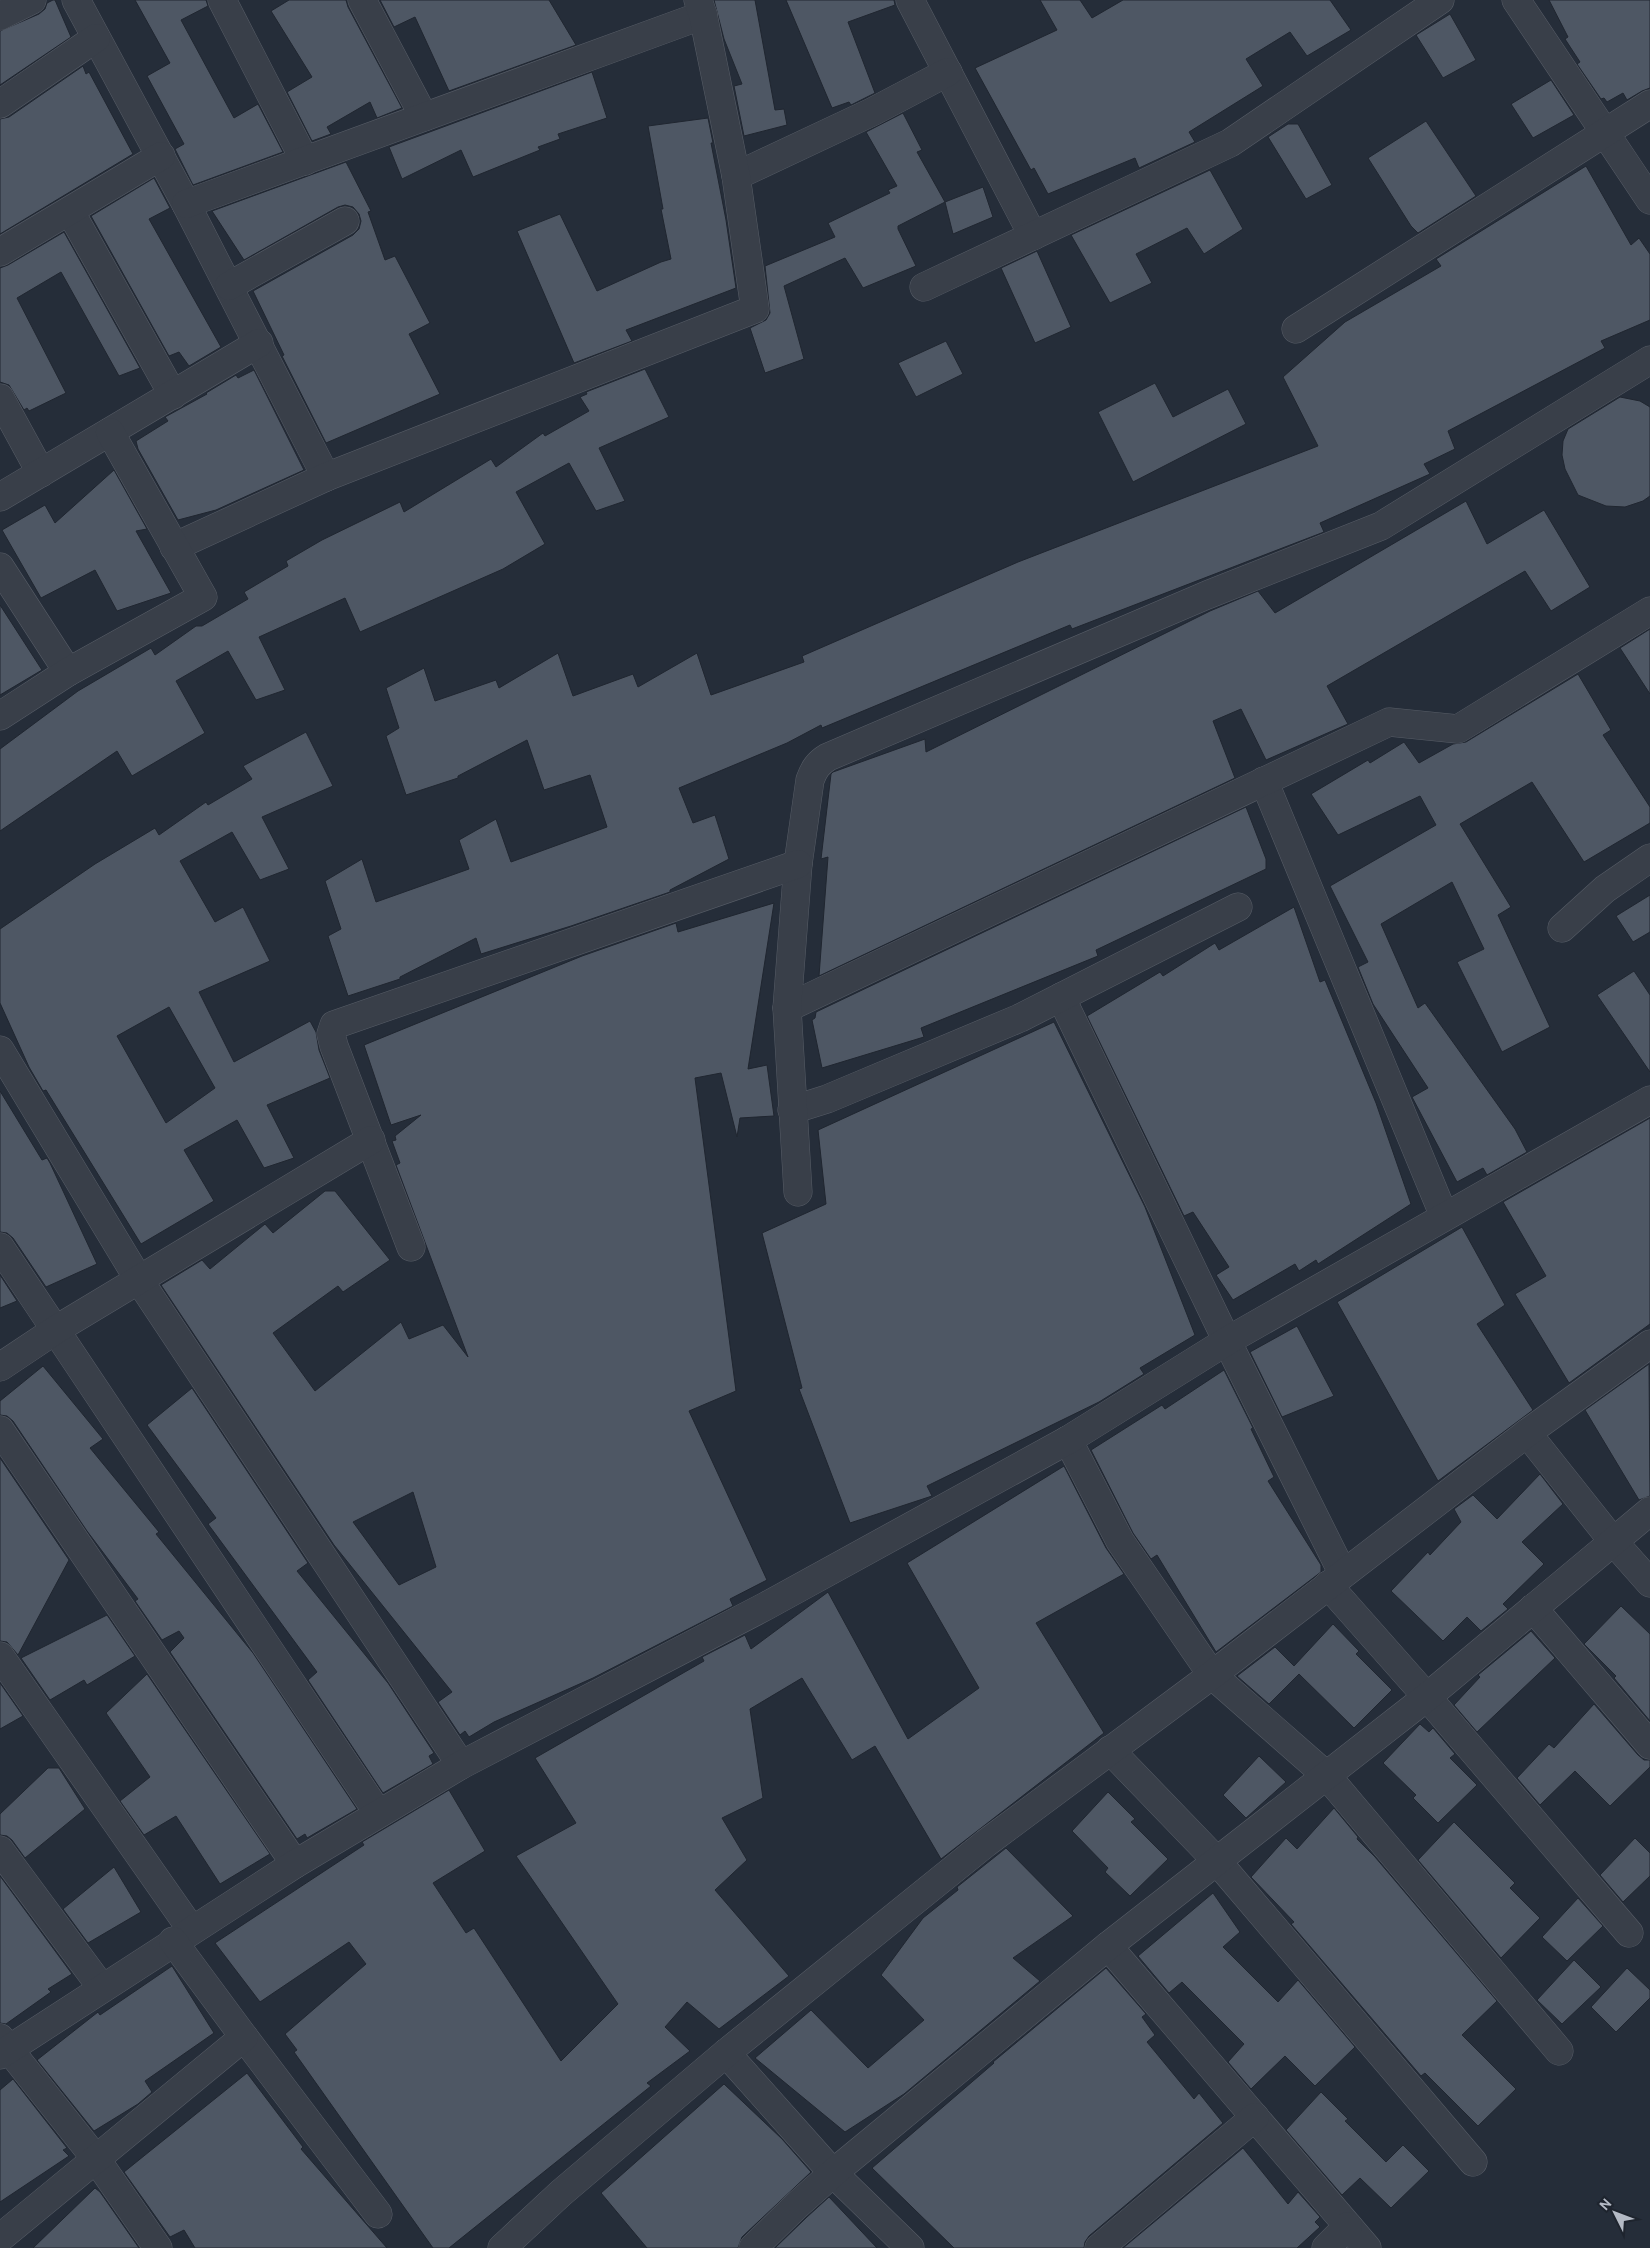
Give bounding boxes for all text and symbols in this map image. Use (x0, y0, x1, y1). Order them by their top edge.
north arrow (1590, 2188, 1640, 2238)
text: N (1595, 2195, 1615, 2214)

